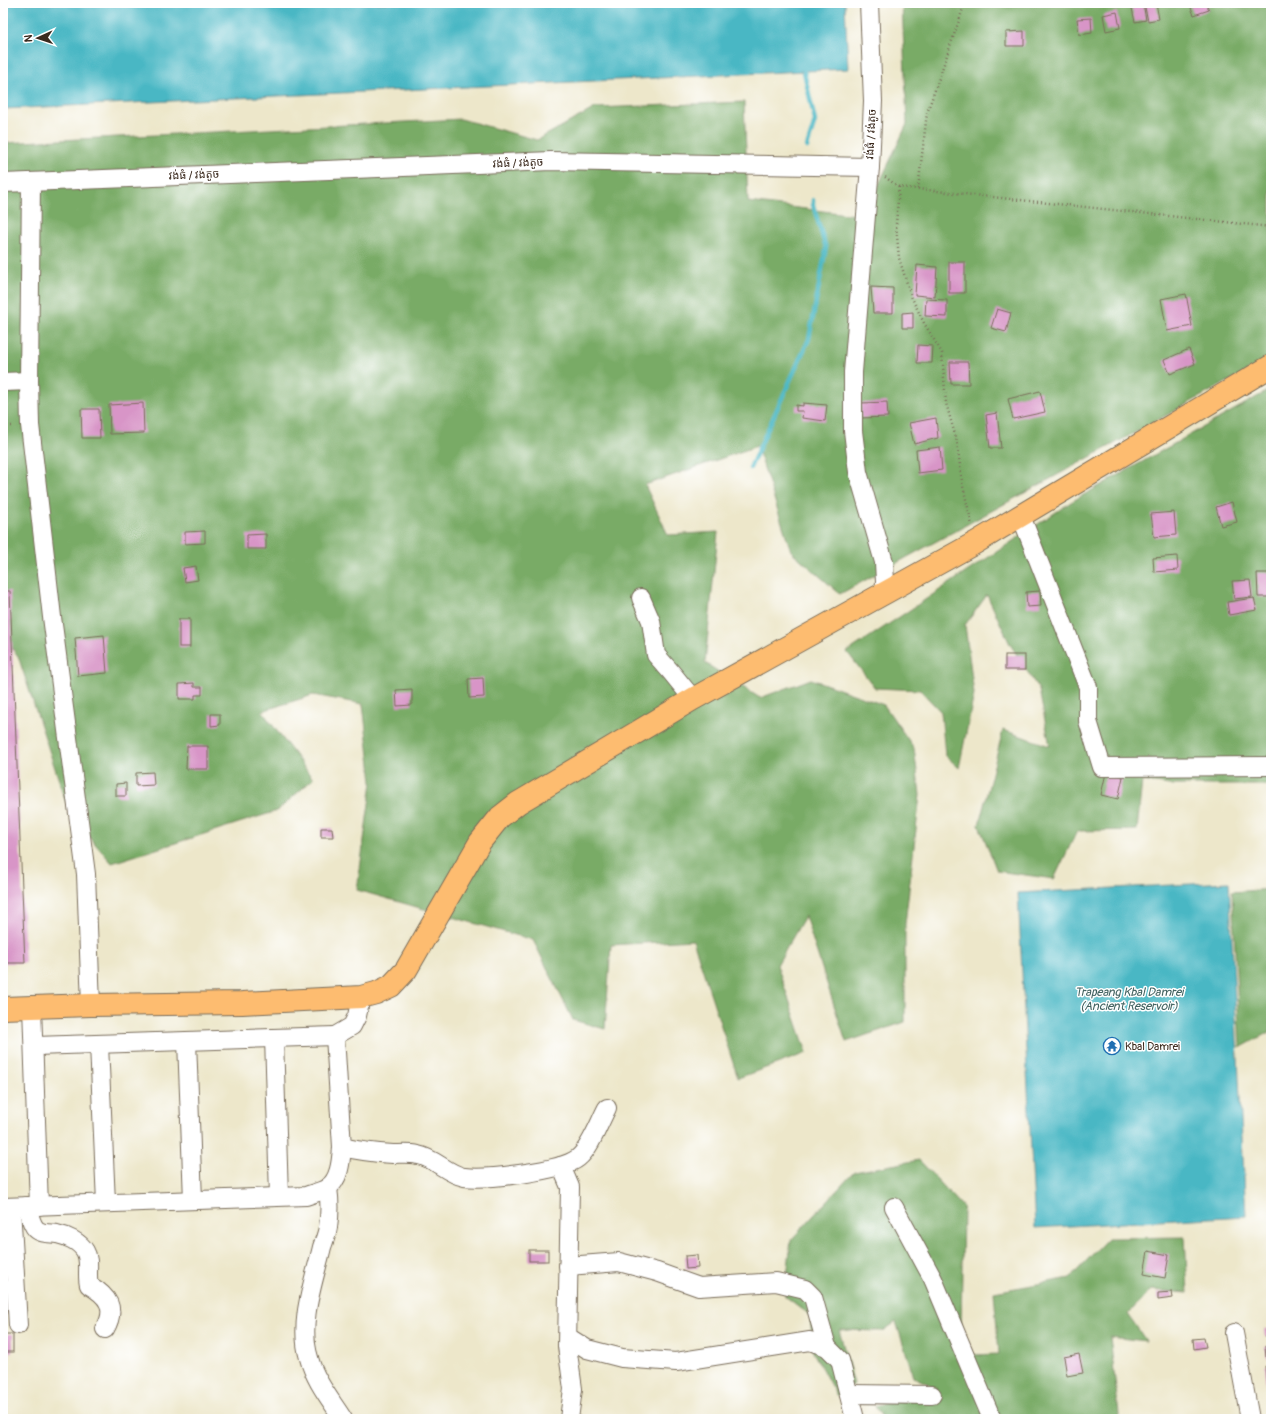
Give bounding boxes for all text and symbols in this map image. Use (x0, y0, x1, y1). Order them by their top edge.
north arrow (18, 18, 58, 58)
text: N (22, 34, 35, 43)
street label: វង់ធំ / វង់តូច (862, 108, 879, 160)
street label: វង់ធំ / វង់តូច (492, 154, 544, 171)
street label: វង់ធំ / វង់តូច (168, 166, 220, 183)
water label: Trapeang Kbal Damrei (Ancient Reservoir) (1075, 985, 1185, 1014)
temple icon: Kbal Damrei (1102, 1036, 1122, 1056)
place label: Kbal Damrei (1125, 1040, 1180, 1053)

